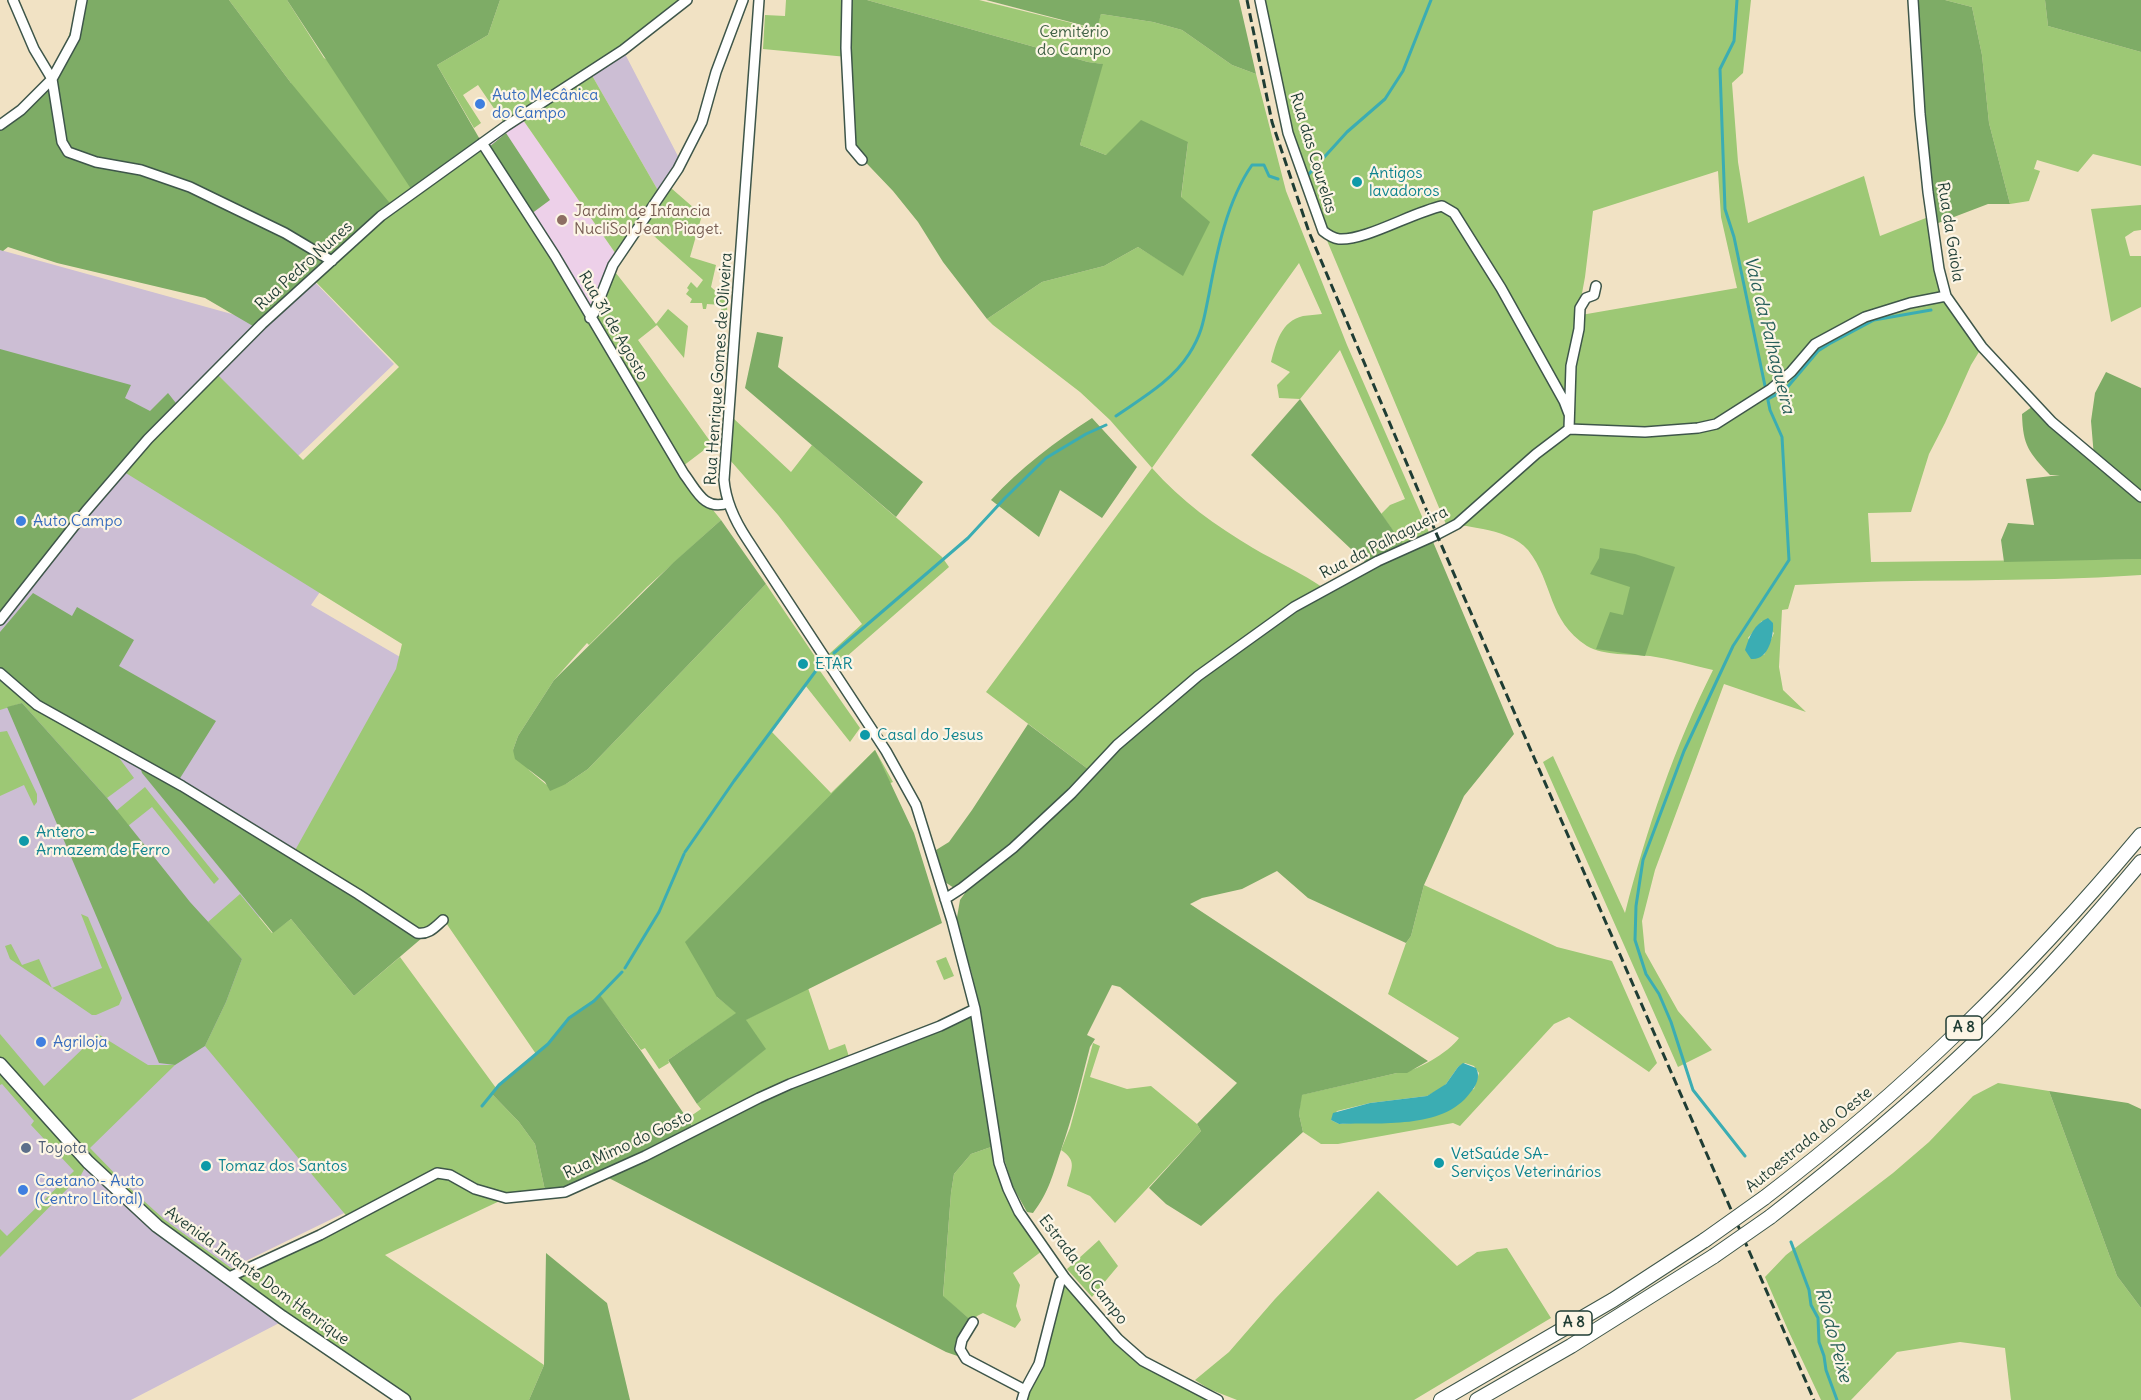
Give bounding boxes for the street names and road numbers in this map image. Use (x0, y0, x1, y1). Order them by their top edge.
street label: Rua das Courelas (1286, 90, 1340, 216)
street label: Rua da Gaiola (1933, 181, 1967, 283)
street label: Rua Pedro Nunes (252, 217, 356, 315)
street label: Rua Henrique Gomes de Oliveira (701, 252, 737, 486)
street label: Rua 31 de Agosto (574, 268, 652, 384)
street label: Rua da Palhagueira (1317, 502, 1451, 584)
road number: A 8 (1946, 1016, 1982, 1040)
street label: Autoestrada do Oeste (1742, 1083, 1876, 1197)
street label: Rua Mimo do Gosto (560, 1107, 696, 1183)
street label: Avenida Infante Dom Henrique (161, 1203, 353, 1349)
street label: Estrada do Campo (1034, 1211, 1132, 1329)
road number: A 8 (1556, 1311, 1592, 1335)

